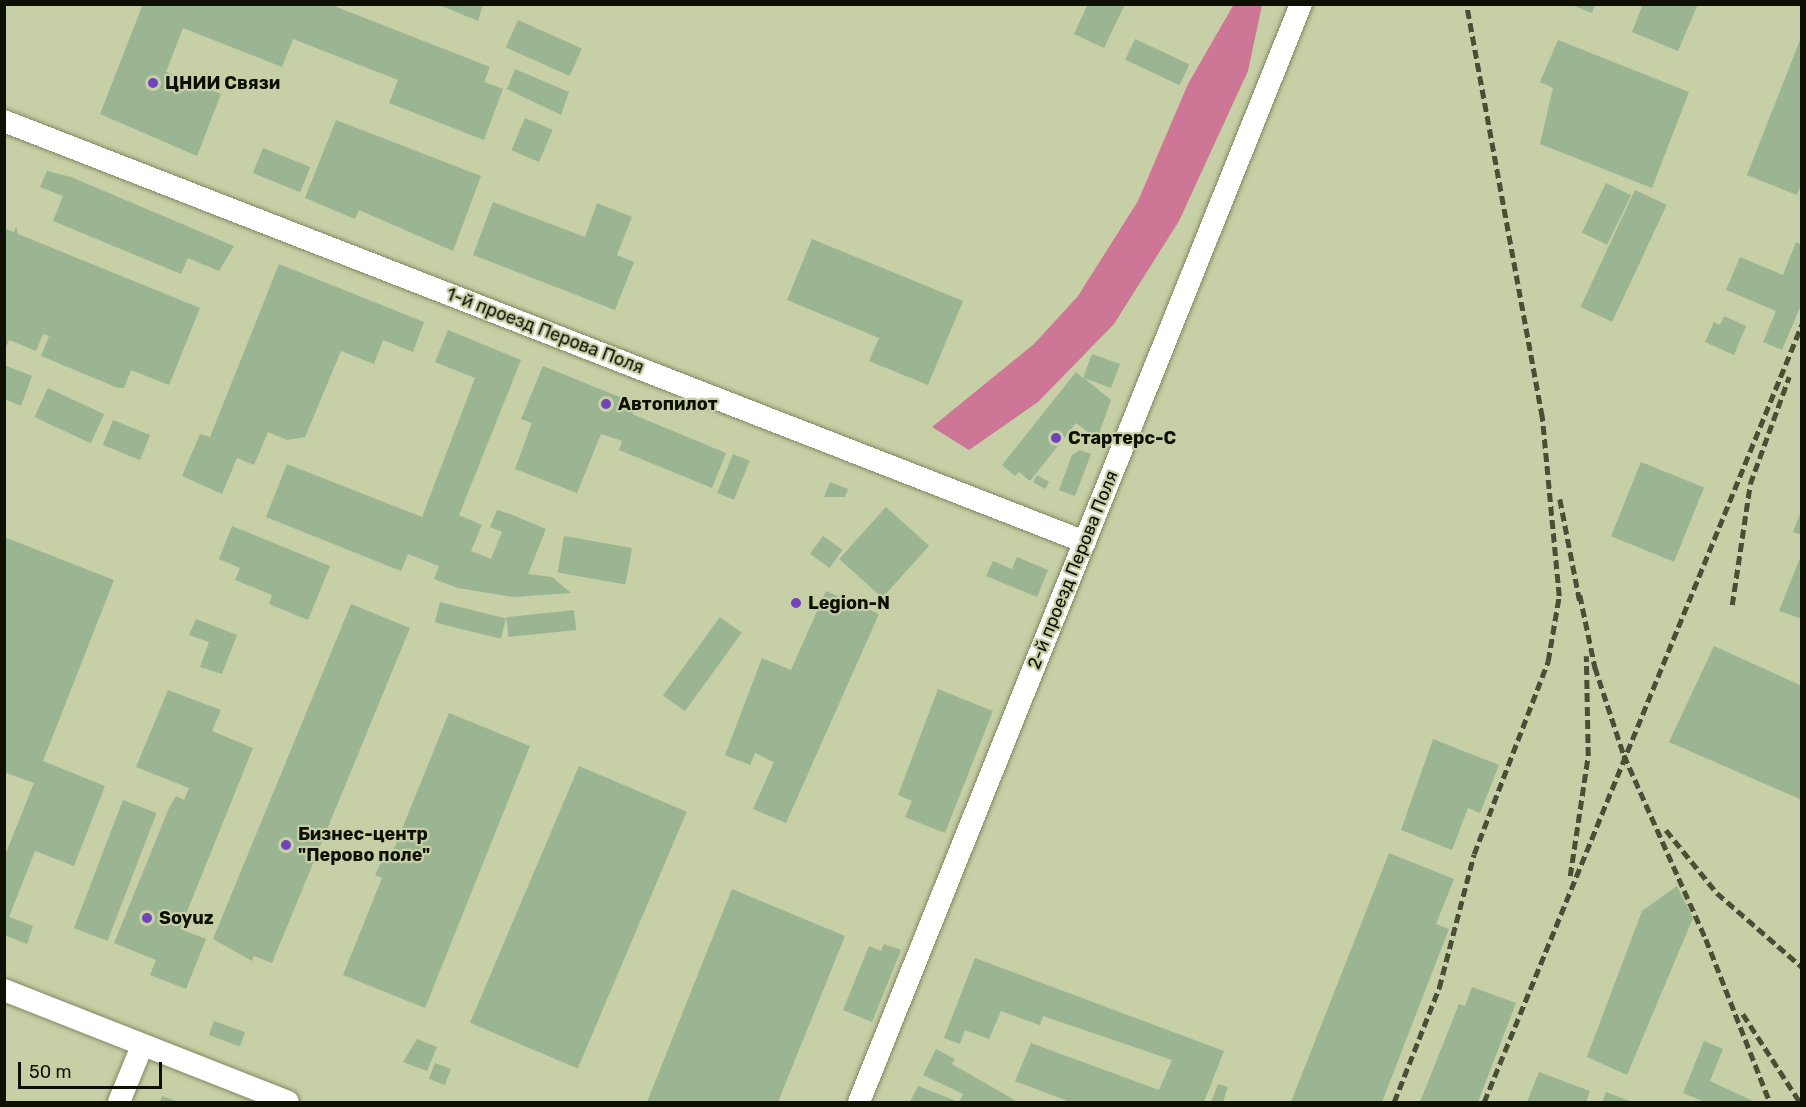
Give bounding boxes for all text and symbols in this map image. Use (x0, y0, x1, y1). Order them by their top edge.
place label: ЦНИИ Связи (165, 72, 280, 94)
marker: ЦНИИ Связи (146, 76, 160, 90)
street label: 1-й проезд Перова Поля (443, 283, 647, 379)
place label: Автопилот (618, 393, 718, 415)
marker: Автопилот (599, 397, 613, 411)
place label: Стартерс-С (1068, 427, 1176, 449)
marker: Стартерс-С (1049, 431, 1063, 445)
street label: 2-й проезд Перова Поля (1023, 468, 1123, 672)
place label: Legion-N (808, 592, 890, 614)
marker: Legion-N (789, 596, 803, 610)
place label: Бизнес-центр "Перово поле" (298, 824, 430, 866)
marker: Бизнес-центр "Перово поле" (279, 838, 293, 852)
place label: Soyuz (159, 907, 214, 929)
marker: Soyuz (140, 911, 154, 925)
scale bar (21, 1050, 165, 1088)
text: 50 m (29, 1061, 72, 1083)

